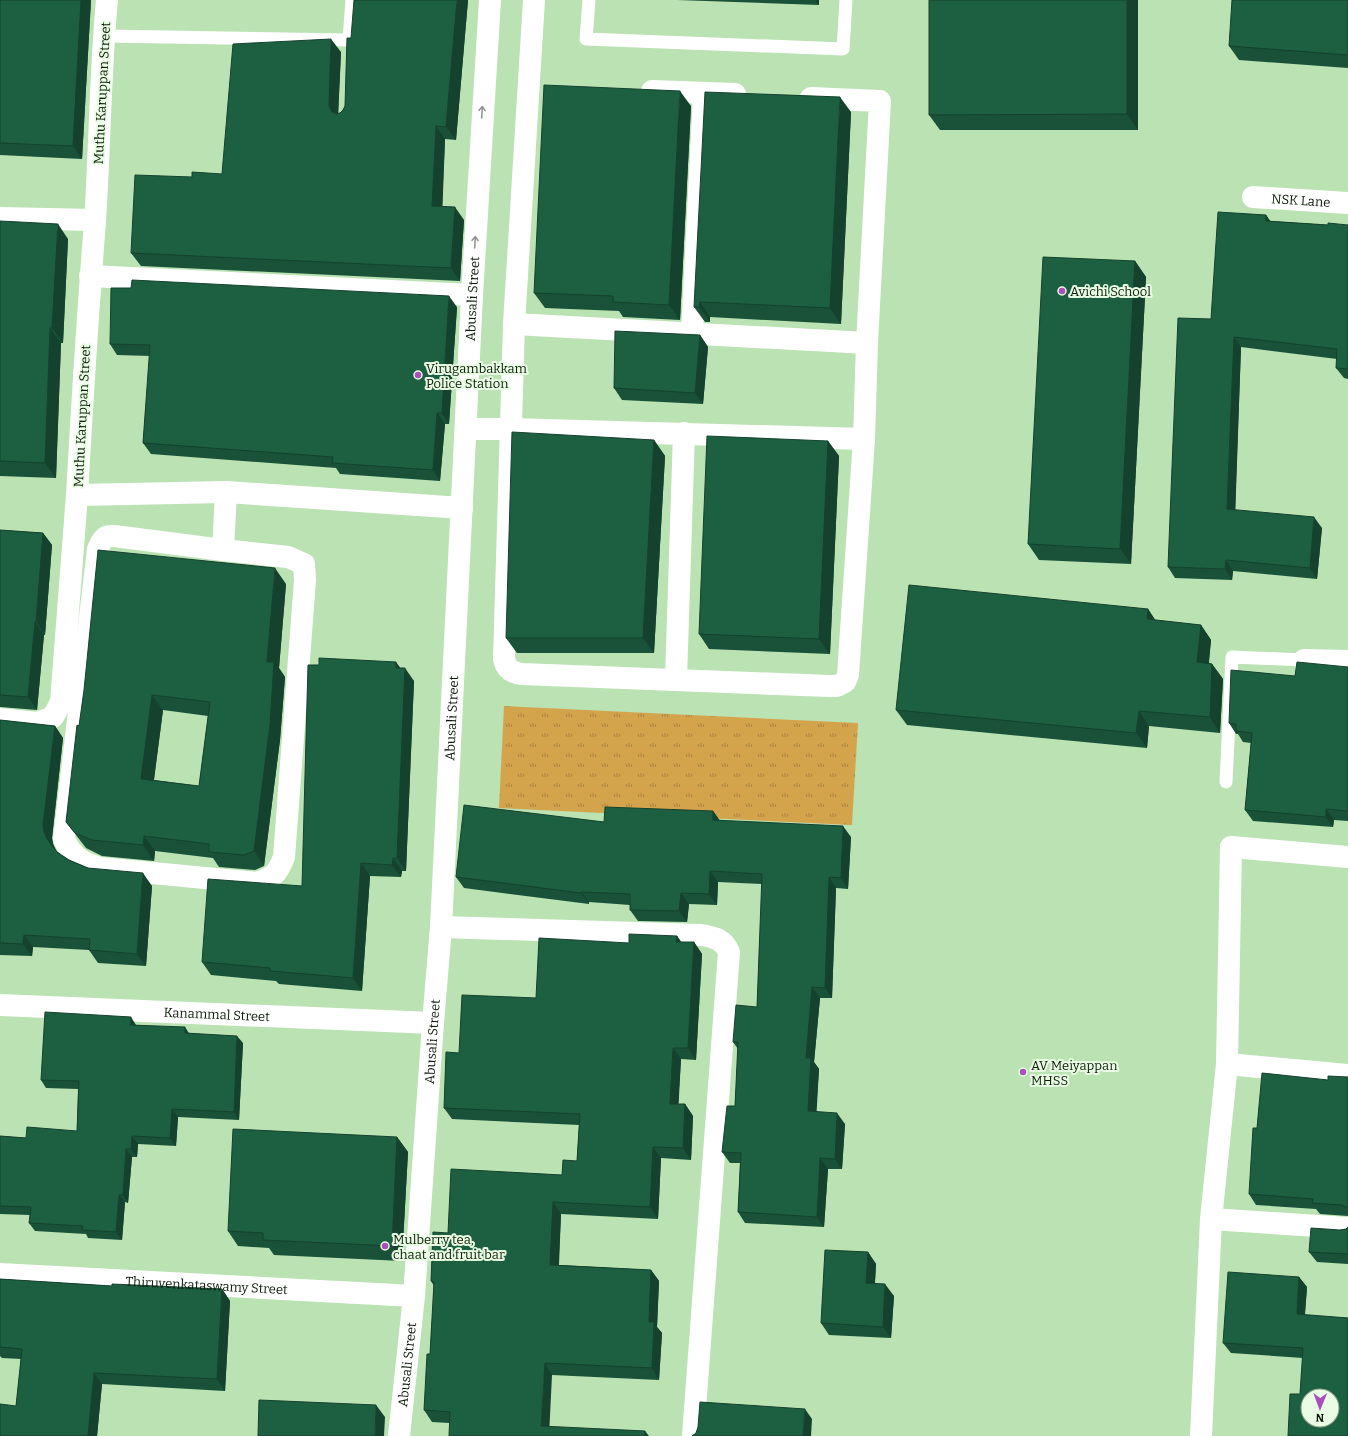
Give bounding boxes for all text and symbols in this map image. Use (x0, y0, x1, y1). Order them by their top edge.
street label: Muthu Karuppan Street (91, 21, 113, 165)
one-way arrow (479, 106, 486, 119)
street label: NSK Lane (1271, 191, 1331, 209)
one-way arrow (471, 236, 479, 249)
street label: Abusali Street (462, 255, 482, 341)
place label: Avichi School (1070, 284, 1151, 299)
marker: Avichi School (1057, 286, 1067, 296)
street label: Muthu Karuppan Street (71, 344, 93, 488)
place label: Virugambakkam Police Station (426, 361, 528, 391)
marker: Virugambakkam Police Station (413, 370, 423, 380)
street label: Abusali Street (442, 675, 461, 761)
street label: Abusali Street (421, 998, 442, 1084)
street label: Kanammal Street (163, 1004, 270, 1024)
place label: AV Meiyappan MHSS (1031, 1058, 1118, 1088)
marker: AV Meiyappan MHSS (1018, 1067, 1028, 1077)
place label: Mulberry tea, chaat and fruit bar (393, 1232, 505, 1262)
marker: Mulberry tea, chaat and fruit bar (380, 1241, 390, 1251)
street label: Thiruvenkataswamy Street (125, 1273, 288, 1297)
street label: Abusali Street (395, 1321, 419, 1407)
north arrow (1300, 1388, 1340, 1428)
text: N (1315, 1411, 1324, 1424)

